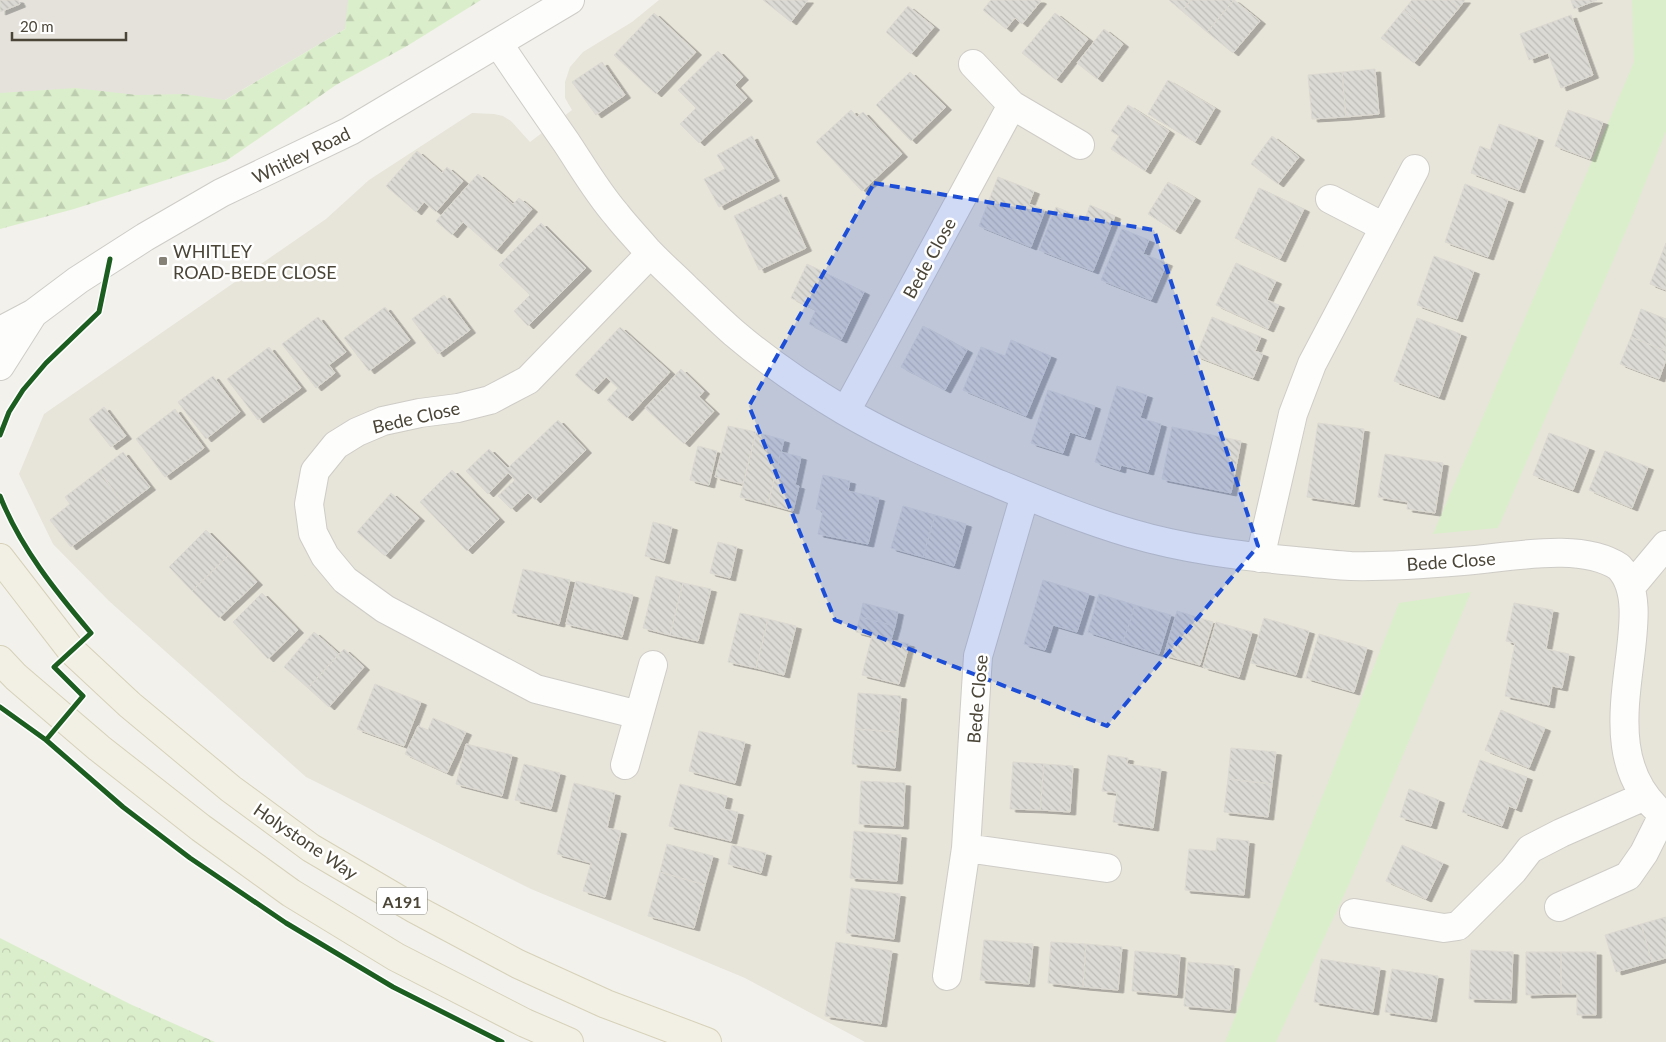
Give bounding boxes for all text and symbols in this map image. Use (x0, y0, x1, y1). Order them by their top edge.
scale bar (12, 10, 126, 42)
text: 20 m (20, 17, 54, 35)
street label: Whitley Road (248, 122, 354, 188)
street label: Bede Close (898, 214, 960, 302)
place label: WHITLEY ROAD-BEDE CLOSE (173, 240, 337, 283)
marker: WHITLEY ROAD-BEDE CLOSE (157, 255, 169, 267)
street label: Bede Close (370, 396, 462, 438)
street label: Bede Close (1406, 547, 1496, 575)
street label: Bede Close (962, 654, 992, 744)
street label: Holystone Way (250, 798, 363, 884)
road number: A191 (377, 888, 427, 914)

